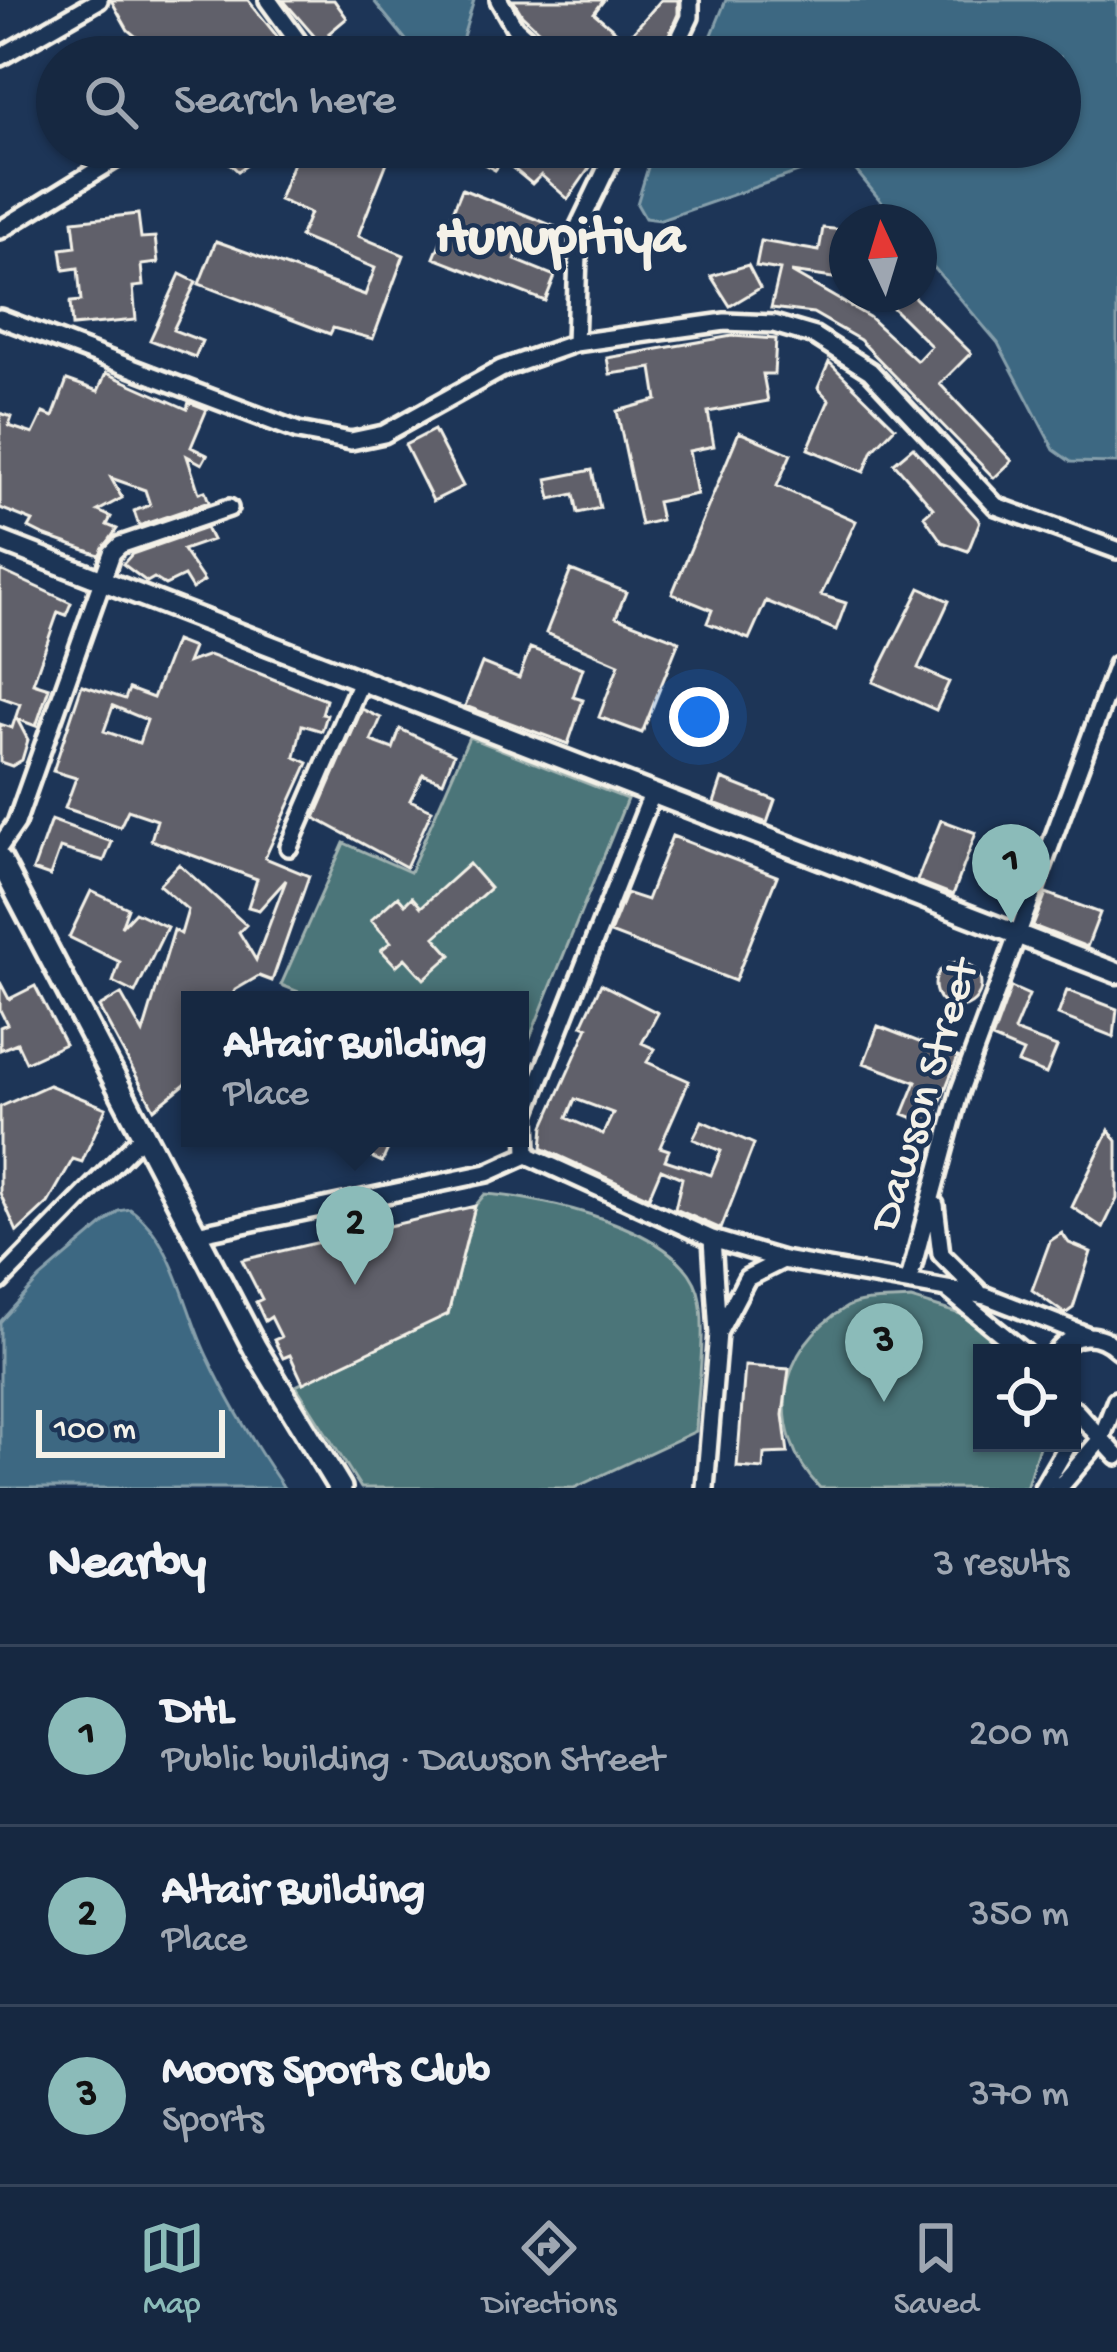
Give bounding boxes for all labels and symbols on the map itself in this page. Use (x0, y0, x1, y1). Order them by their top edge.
north arrow (829, 204, 937, 312)
district label: Hunupitiya (436, 207, 687, 274)
your location (669, 687, 729, 747)
pin: 1 (972, 824, 1050, 923)
street label: Dawson Street (860, 950, 995, 1241)
pin: 2 (316, 1186, 394, 1285)
pin: 3 (845, 1303, 923, 1402)
scale bar (36, 1404, 225, 1457)

